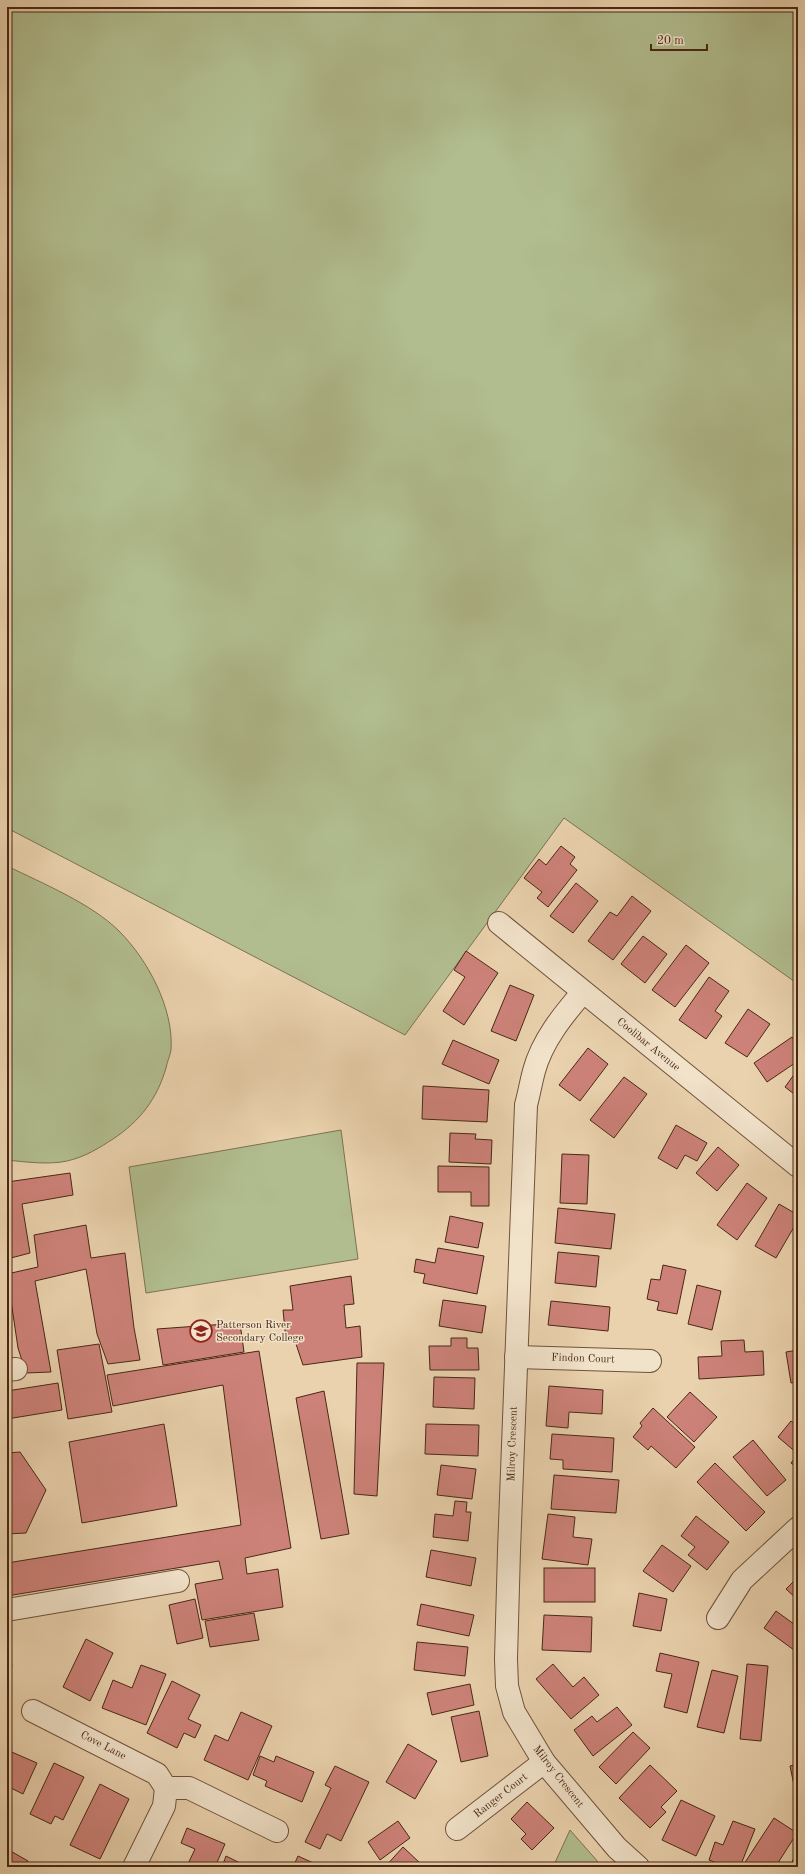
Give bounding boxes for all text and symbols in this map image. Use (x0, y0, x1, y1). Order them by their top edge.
scale bar (651, 26, 707, 52)
text: 20 m (657, 35, 684, 47)
street label: Coolibar Avenue (614, 1016, 682, 1074)
school or university icon: Patterson River Secondary College (188, 1318, 214, 1344)
place label: Patterson River Secondary College (216, 1320, 304, 1344)
street label: Findon Court (551, 1352, 615, 1366)
street label: Milroy Crescent (506, 1406, 520, 1482)
street label: Cove Lane (78, 1730, 128, 1762)
street label: Milroy Crescent (530, 1744, 586, 1810)
street label: Ranger Court (472, 1772, 530, 1820)

